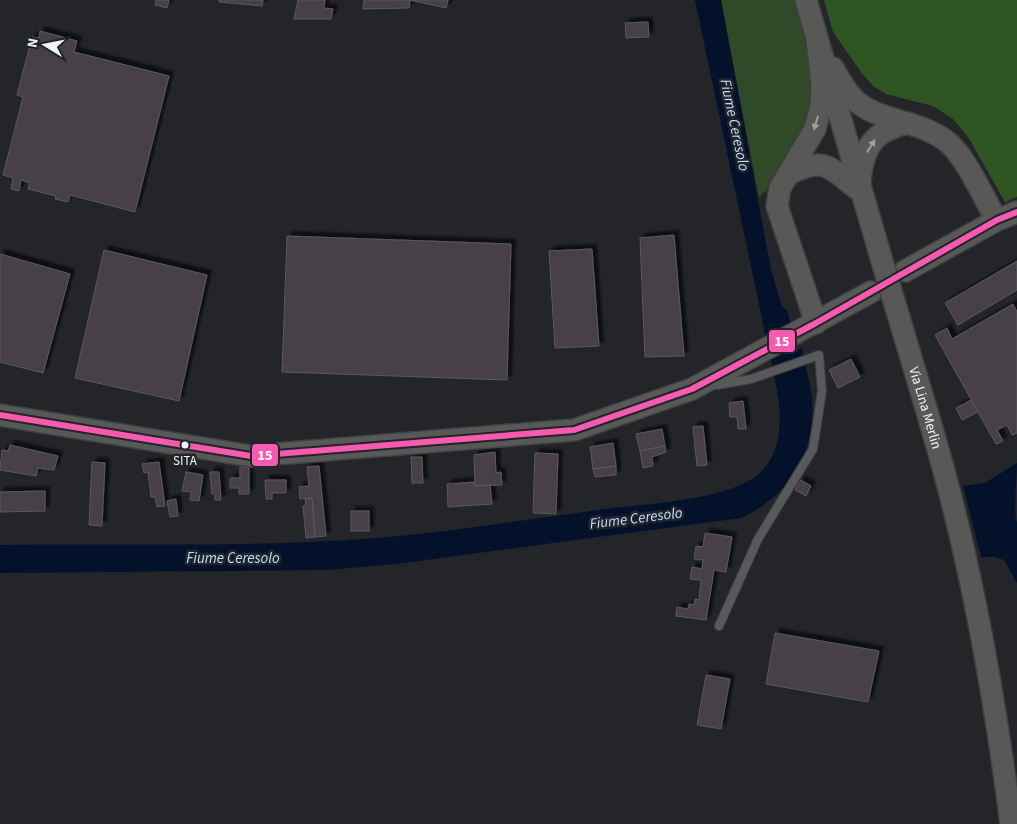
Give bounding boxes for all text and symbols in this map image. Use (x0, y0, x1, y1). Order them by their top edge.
north arrow (20, 20, 70, 70)
text: N (23, 37, 44, 49)
water label: Fiume Ceresolo (715, 77, 755, 173)
one-way arrow (812, 116, 820, 131)
one-way arrow (866, 140, 875, 153)
line badge: 15 (768, 329, 796, 353)
text: 15 (775, 332, 789, 352)
street label: Via Lina Merlin (903, 364, 946, 452)
marker: SITA (180, 440, 190, 450)
line badge: 15 (251, 443, 279, 467)
text: 15 (258, 446, 272, 466)
place label: SITA (173, 452, 198, 470)
water label: Fiume Ceresolo (588, 502, 684, 535)
water label: Fiume Ceresolo (186, 548, 280, 569)

